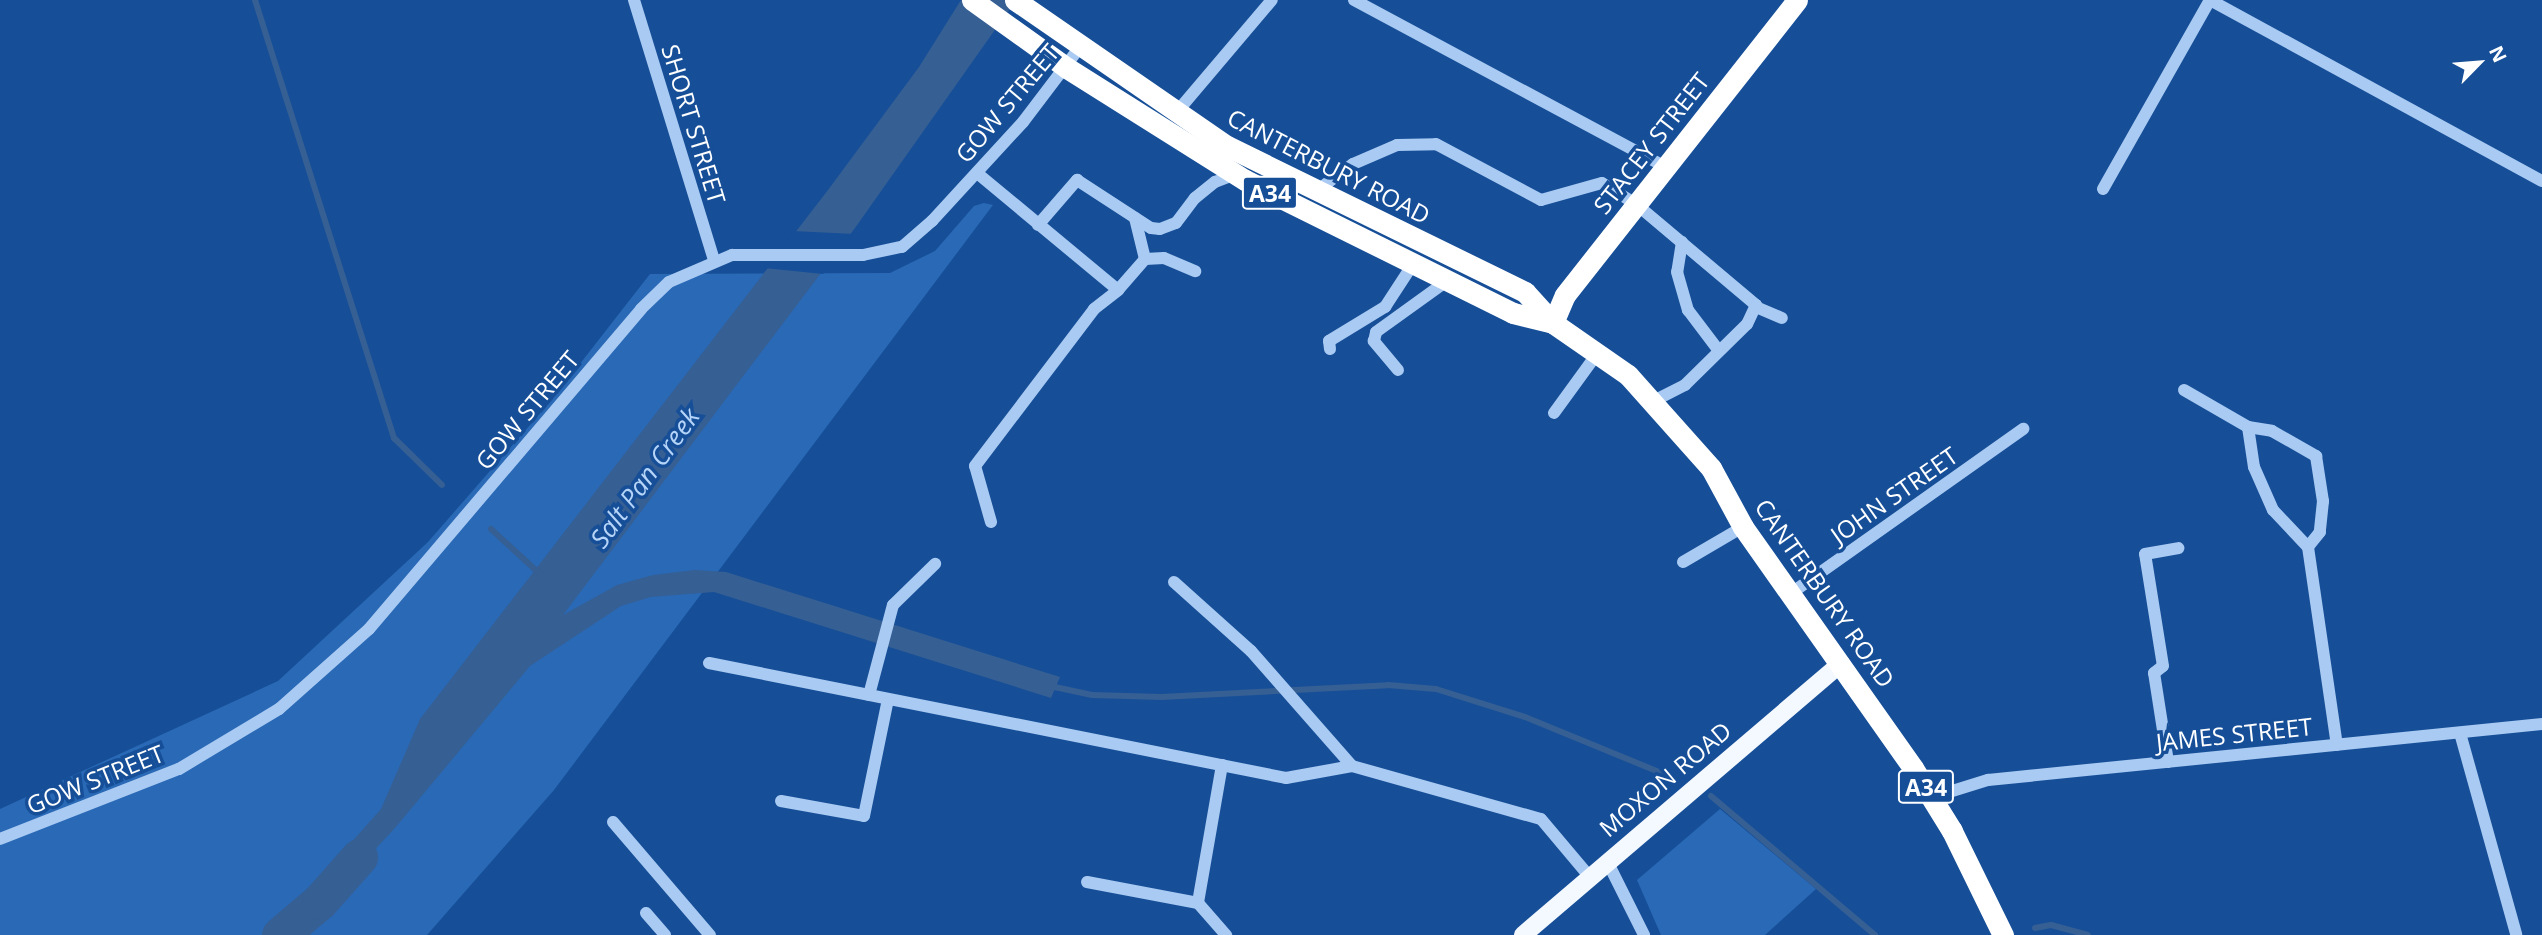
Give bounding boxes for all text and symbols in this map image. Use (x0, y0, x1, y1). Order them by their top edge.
north arrow (2444, 28, 2514, 98)
street label: GOW STREET (949, 38, 1065, 168)
street label: SHORT STREET (656, 41, 732, 207)
text: N (2483, 42, 2513, 67)
street label: STACEY STREET (1587, 67, 1715, 219)
street label: CANTERBURY ROAD (1223, 102, 1435, 230)
road number: A34 (1240, 174, 1300, 212)
street label: GOW STREET (469, 345, 585, 475)
water label: Salt Pan Creek (584, 402, 706, 554)
street label: JOHN STREET (1825, 441, 1963, 549)
street label: CANTERBURY ROAD (1749, 493, 1901, 693)
street label: JAMES STREET (2154, 711, 2314, 757)
street label: MOXON ROAD (1593, 716, 1737, 842)
street label: GOW STREET (22, 738, 168, 820)
road number: A34 (1896, 768, 1956, 806)

